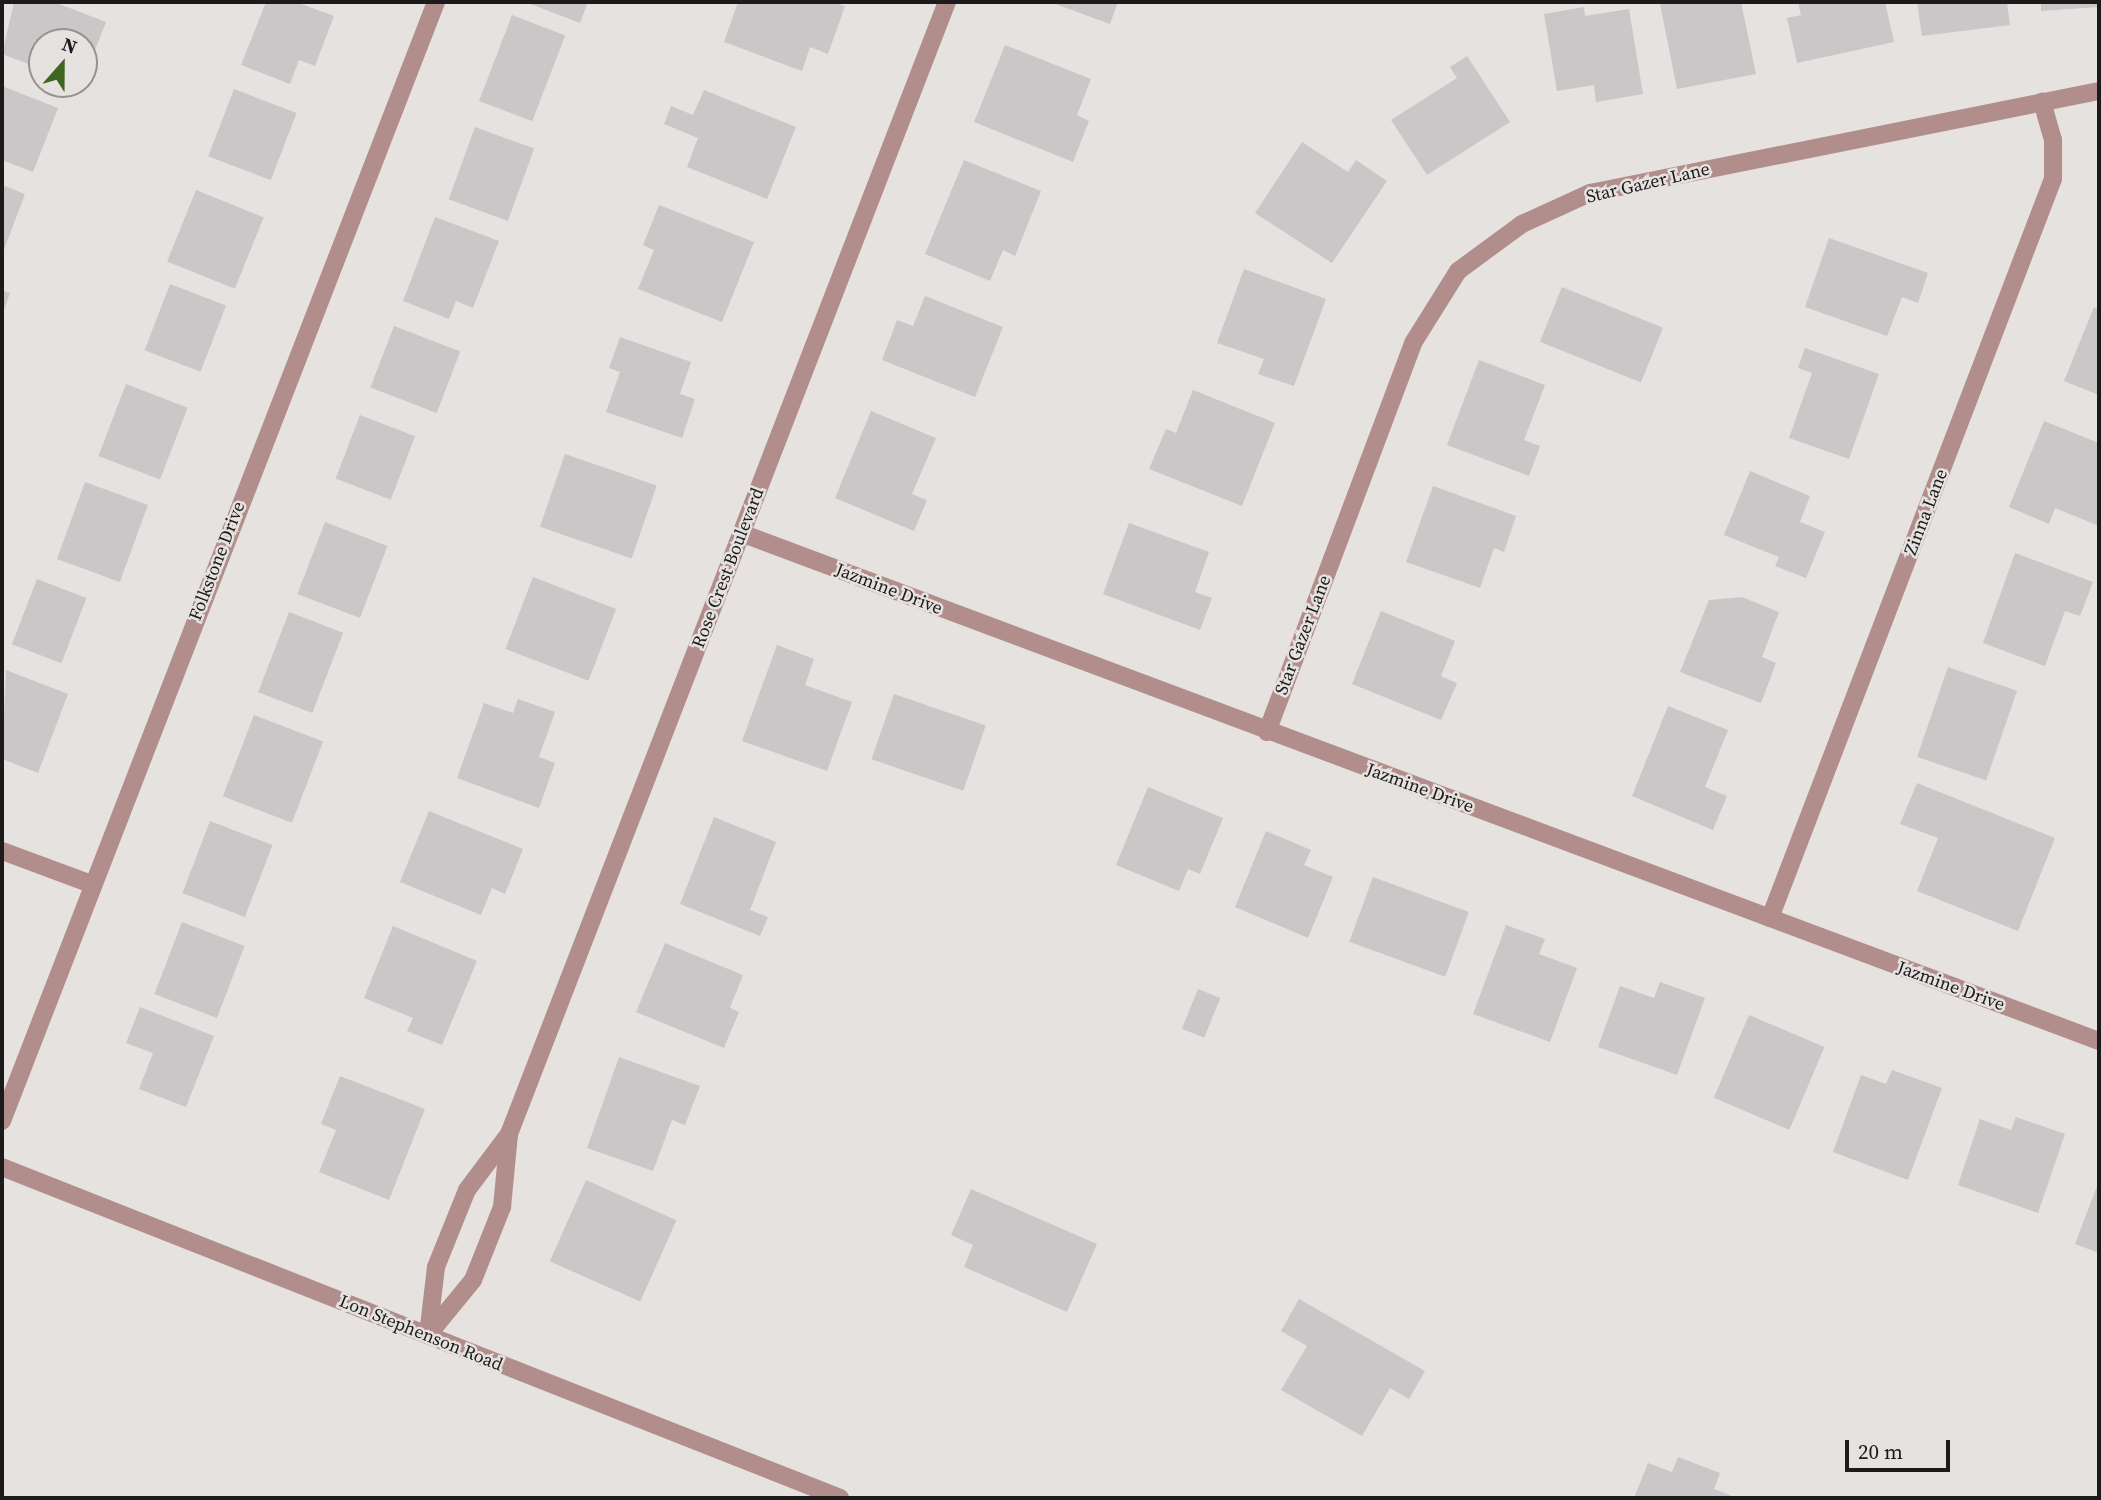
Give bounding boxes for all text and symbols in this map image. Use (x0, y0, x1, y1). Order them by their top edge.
north arrow (28, 28, 98, 98)
text: N (59, 31, 81, 60)
street label: Star Gazer Lane (1584, 158, 1712, 208)
street label: Zinna Lane (1900, 466, 1952, 558)
street label: Rose Crest Boulevard (687, 485, 769, 651)
street label: Folkstone Drive (184, 498, 250, 624)
street label: Jazmine Drive (832, 559, 946, 619)
street label: Star Gazer Lane (1270, 572, 1336, 698)
street label: Jazmine Drive (1363, 759, 1477, 817)
street label: Jazmine Drive (1894, 957, 2008, 1015)
street label: Lon Stephenson Road (336, 1290, 506, 1376)
scale bar (1849, 1426, 1954, 1470)
text: 20 m (1858, 1437, 1903, 1466)

